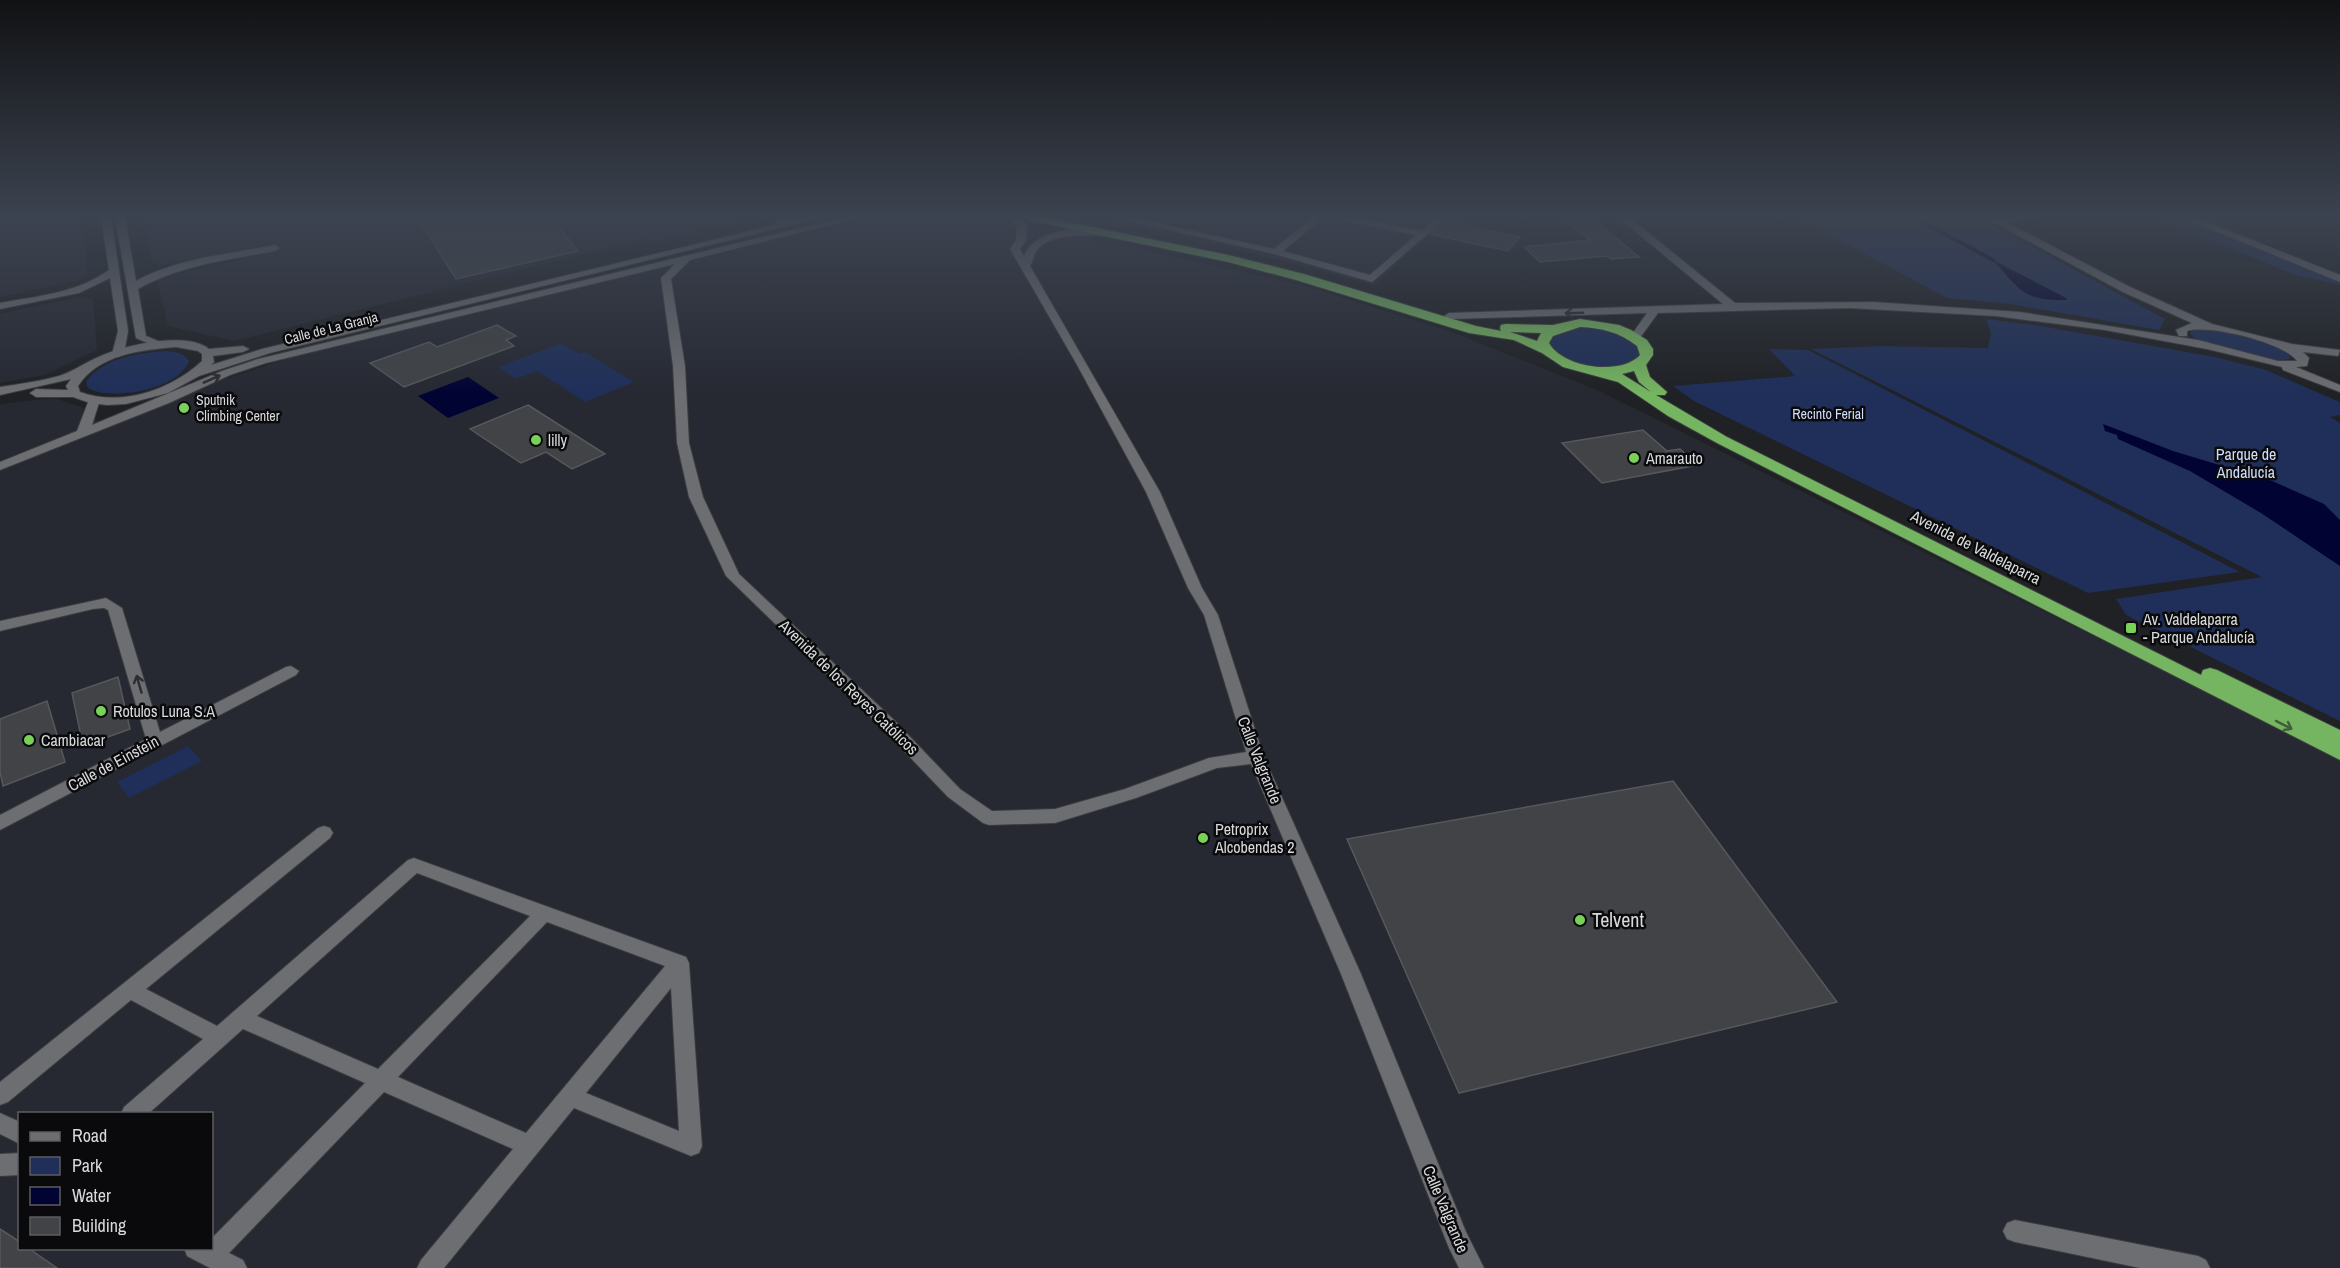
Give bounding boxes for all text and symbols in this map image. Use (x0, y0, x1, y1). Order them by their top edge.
one-way arrow (1565, 307, 1585, 318)
street label: Calle de La Granja (282, 308, 380, 348)
one-way arrow (203, 373, 221, 384)
place label: Sputnik Climbing Center (196, 391, 280, 425)
marker: Sputnik Climbing Center (177, 401, 191, 415)
park label: Recinto Ferial (1792, 405, 1864, 423)
place label: lilly (548, 429, 567, 451)
marker: lilly (529, 433, 543, 447)
park label: Parque de Andalucía (2216, 443, 2276, 483)
place label: Amarauto (1645, 447, 1703, 469)
marker: Amarauto (1627, 451, 1641, 465)
street label: Avenida de Valdelaparra (1906, 504, 2045, 590)
place label: Av. Valdelaparra - Parque Andalucía (2142, 608, 2255, 648)
street label: Avenida de los Reyes Católicos (774, 614, 923, 759)
marker: Av. Valdelaparra - Parque Andalucía (2124, 621, 2138, 635)
one-way arrow (133, 675, 144, 694)
place label: Rotulos Luna S.A (113, 700, 215, 722)
marker: Rotulos Luna S.A (94, 704, 108, 718)
street label: Calle Valgrande (1232, 713, 1288, 807)
one-way arrow (2274, 719, 2292, 731)
place label: Cambiacar (41, 729, 106, 751)
street label: Calle de Einstein (64, 730, 162, 796)
marker: Cambiacar (22, 733, 36, 747)
place label: Petroprix Alcobendas 2 (1214, 818, 1295, 858)
marker: Petroprix Alcobendas 2 (1196, 831, 1210, 845)
place label: Telvent (1592, 906, 1644, 933)
marker: Telvent (1573, 913, 1587, 927)
legend (18, 1112, 213, 1250)
text: Road (72, 1123, 107, 1148)
text: Park (72, 1153, 103, 1178)
street label: Calle Valgrande (1418, 1162, 1474, 1256)
text: Water (72, 1183, 111, 1208)
text: Building (72, 1213, 127, 1238)

